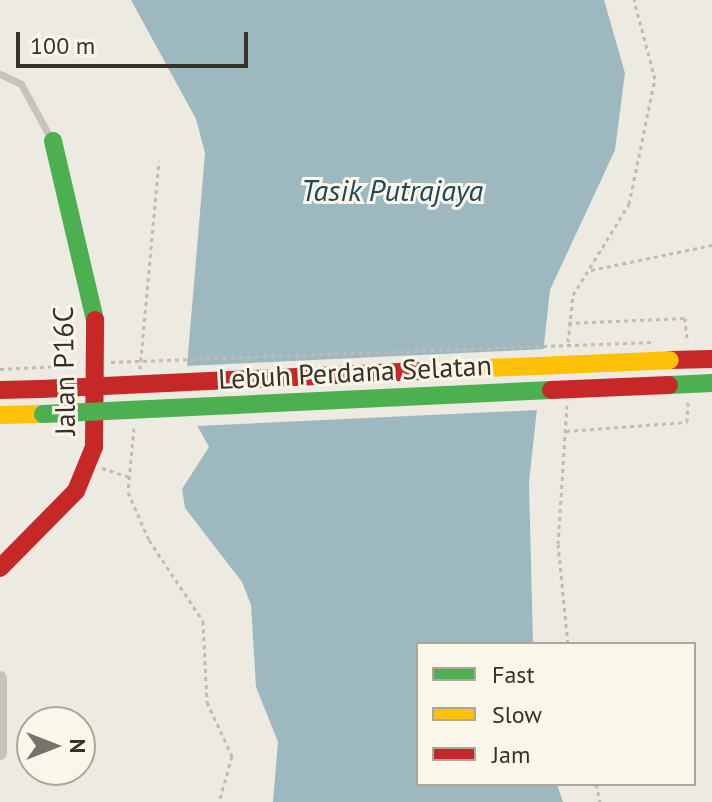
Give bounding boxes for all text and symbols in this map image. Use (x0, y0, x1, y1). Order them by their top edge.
scale bar (20, 16, 252, 66)
text: 100 m (30, 30, 95, 61)
water label: Tasik Putrajaya (301, 172, 483, 208)
street label: Jalan P16C (46, 306, 82, 436)
street label: Lebuh Perdana Selatan (217, 348, 493, 396)
legend (416, 642, 696, 786)
text: Fast (492, 659, 535, 690)
text: Slow (492, 699, 542, 730)
north arrow (16, 706, 96, 786)
text: N (64, 739, 92, 753)
text: Jam (492, 739, 530, 770)

